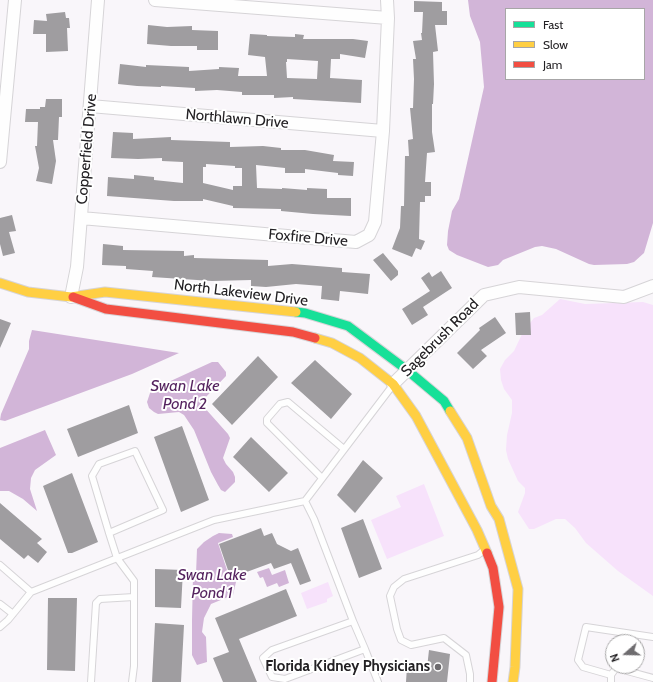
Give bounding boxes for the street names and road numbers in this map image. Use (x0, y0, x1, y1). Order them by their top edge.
street label: Copperfield Drive (73, 93, 101, 205)
street label: Northlawn Drive (185, 106, 289, 132)
street label: Foxfire Drive (268, 226, 348, 250)
street label: North Lakeview Drive (173, 276, 309, 310)
street label: Sagebrush Road (397, 295, 483, 381)

